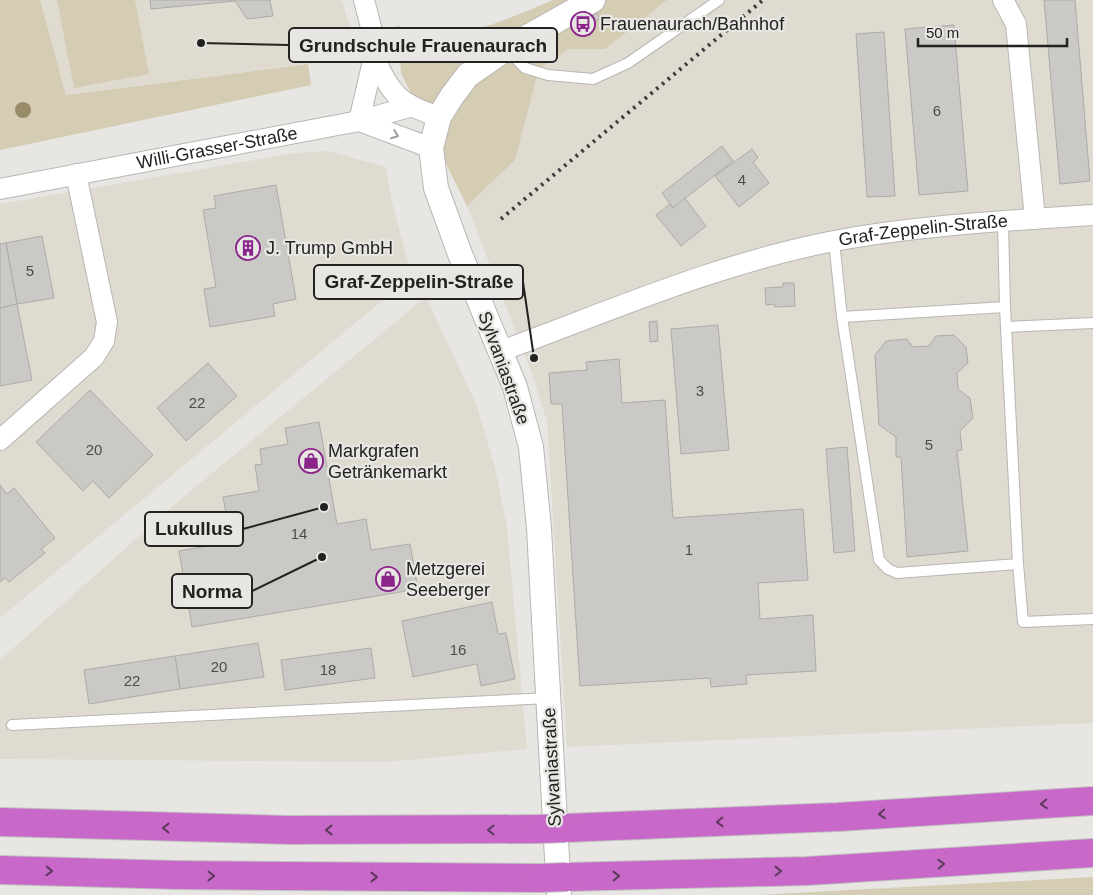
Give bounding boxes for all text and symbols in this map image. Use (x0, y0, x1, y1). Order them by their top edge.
bus stop icon: Frauenaurach/Bahnhof (570, 11, 596, 37)
place label: Frauenaurach/Bahnhof (600, 14, 785, 34)
scale bar (918, 15, 1067, 47)
text: 50 m (926, 24, 959, 41)
callout: Grundschule Frauenaurach (289, 28, 557, 62)
text: Grundschule Frauenaurach (299, 35, 547, 56)
house number: 6 (933, 102, 941, 119)
street label: Willi-Grasser-Straße (135, 123, 299, 173)
one-way arrow (390, 128, 399, 139)
house number: 4 (738, 171, 746, 188)
street label: Graf-Zeppelin-Straße (837, 211, 1008, 250)
building icon: J. Trump GmbH (235, 235, 261, 261)
place label: J. Trump GmbH (266, 238, 393, 258)
house number: 5 (26, 262, 34, 279)
callout: Graf-Zeppelin-Straße (314, 265, 523, 299)
text: Graf-Zeppelin-Straße (325, 271, 513, 292)
street label: Sylvaniastraße (474, 309, 534, 427)
house number: 3 (696, 382, 704, 399)
house number: 22 (189, 394, 205, 411)
house number: 5 (925, 436, 933, 453)
house number: 20 (86, 441, 102, 458)
place label: Markgrafen Getränkemarkt (328, 441, 447, 482)
shop icon: Markgrafen Getränkemarkt (298, 448, 324, 474)
callout: Lukullus (145, 512, 243, 546)
text: Lukullus (155, 518, 233, 539)
house number: 14 (291, 525, 307, 542)
house number: 1 (685, 541, 693, 558)
place label: Metzgerei Seeberger (406, 559, 490, 600)
shop icon: Metzgerei Seeberger (375, 566, 401, 592)
callout: Norma (172, 574, 252, 608)
text: Norma (182, 581, 243, 602)
house number: 16 (450, 641, 466, 658)
house number: 20 (211, 658, 227, 675)
house number: 18 (320, 661, 336, 678)
house number: 22 (124, 672, 140, 689)
street label: Sylvaniastraße (539, 707, 565, 827)
one-way arrow (1040, 799, 1048, 810)
one-way arrow (878, 809, 886, 820)
one-way arrow (716, 817, 724, 828)
one-way arrow (162, 823, 170, 833)
one-way arrow (325, 825, 332, 835)
one-way arrow (487, 825, 495, 835)
one-way arrow (937, 858, 945, 869)
one-way arrow (45, 866, 53, 877)
one-way arrow (775, 866, 783, 877)
one-way arrow (207, 870, 215, 881)
one-way arrow (612, 870, 620, 881)
one-way arrow (370, 872, 378, 882)

